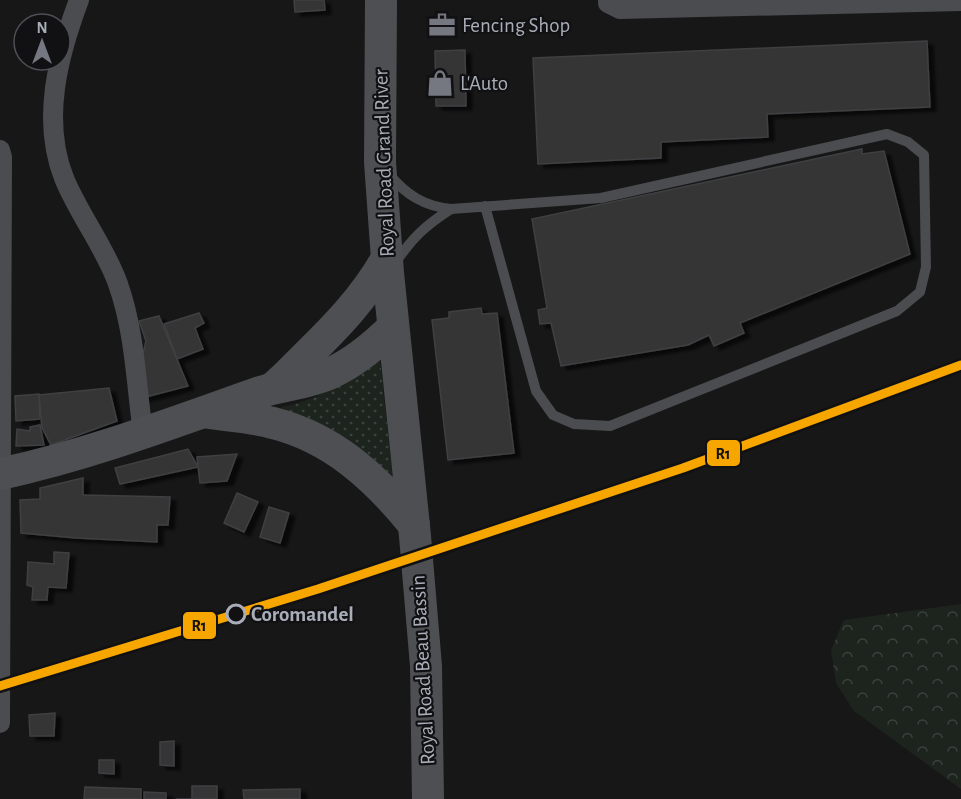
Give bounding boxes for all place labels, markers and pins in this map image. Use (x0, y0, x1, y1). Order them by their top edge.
office icon: Fencing Shop (427, 10, 457, 40)
place label: Fencing Shop (462, 15, 570, 36)
shop icon: L'Auto (425, 68, 455, 98)
place label: L'Auto (460, 73, 508, 94)
marker: Coromandel (226, 604, 246, 624)
place label: Coromandel (251, 604, 354, 625)

